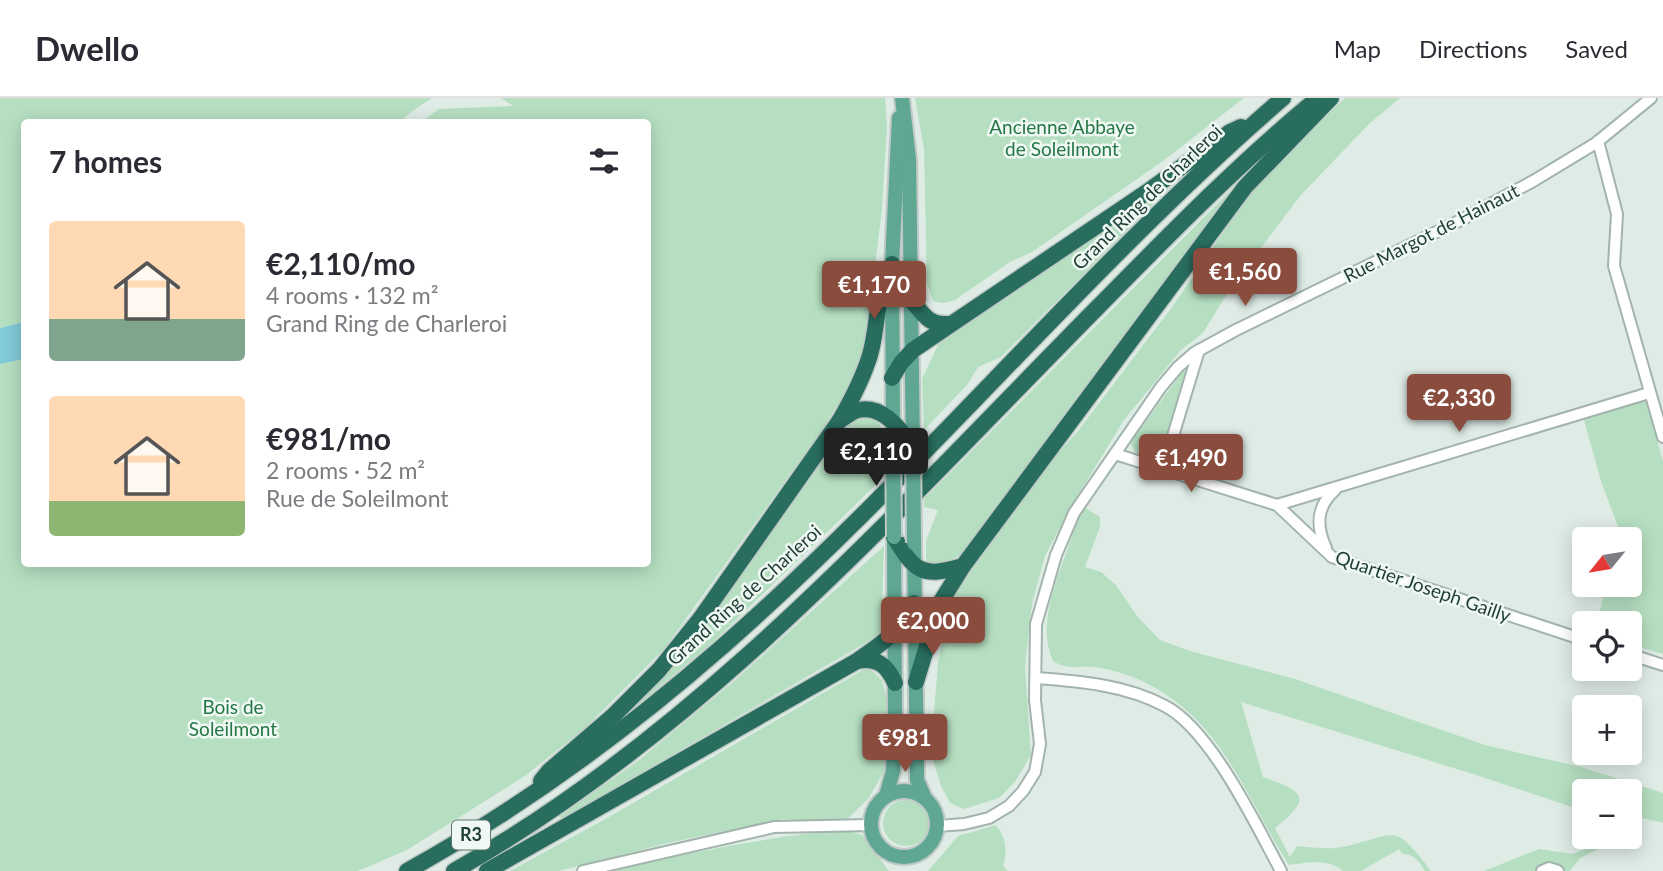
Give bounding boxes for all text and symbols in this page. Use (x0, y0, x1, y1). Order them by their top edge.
text: Dwello (35, 28, 139, 68)
text: Map (1334, 34, 1381, 63)
text: Directions (1419, 34, 1527, 63)
text: Saved (1565, 34, 1628, 63)
park label: Ancienne Abbaye de Soleilmont (989, 115, 1135, 160)
street label: Grand Ring de Charleroi (1067, 119, 1226, 274)
icon: filters (585, 142, 623, 180)
text: 7 homes (49, 143, 162, 179)
street label: Rue Margot de Hainaut (1339, 178, 1522, 287)
text: €2,110/mo (266, 245, 415, 281)
pin: €1,560 (1188, 248, 1302, 308)
icon: home (105, 249, 189, 333)
text: €1,560 (1209, 257, 1281, 285)
pin: €1,170 (817, 262, 931, 321)
text: €1,170 (838, 270, 910, 298)
text: 4 rooms · 132 m² (266, 281, 438, 309)
text: Grand Ring de Charleroi (266, 309, 507, 337)
pin: €2,330 (1402, 374, 1516, 434)
text: €2,330 (1423, 383, 1495, 411)
text: €981/mo (266, 420, 391, 456)
icon: home (105, 424, 189, 508)
pin: €2,110 (819, 428, 933, 488)
pin: €1,490 (1134, 434, 1248, 494)
text: €2,110 (840, 437, 912, 465)
text: €1,490 (1155, 443, 1227, 471)
text: 2 rooms · 52 m² (266, 456, 425, 484)
text: Rue de Soleilmont (266, 484, 449, 512)
street label: Grand Ring de Charleroi (662, 519, 825, 670)
north arrow (1572, 527, 1642, 597)
map controls (1572, 527, 1642, 849)
street label: Quartier Joseph Gailly (1332, 545, 1514, 626)
pin: €2,000 (876, 598, 990, 657)
text: €2,000 (897, 606, 969, 634)
button: locate (1572, 611, 1642, 681)
park label: Bois de Soleilmont (189, 695, 277, 740)
button: + (1572, 695, 1642, 765)
pin: €981 (864, 714, 946, 774)
text: €981 (878, 723, 932, 751)
button: − (1572, 779, 1642, 849)
road number: R3 (452, 820, 490, 850)

